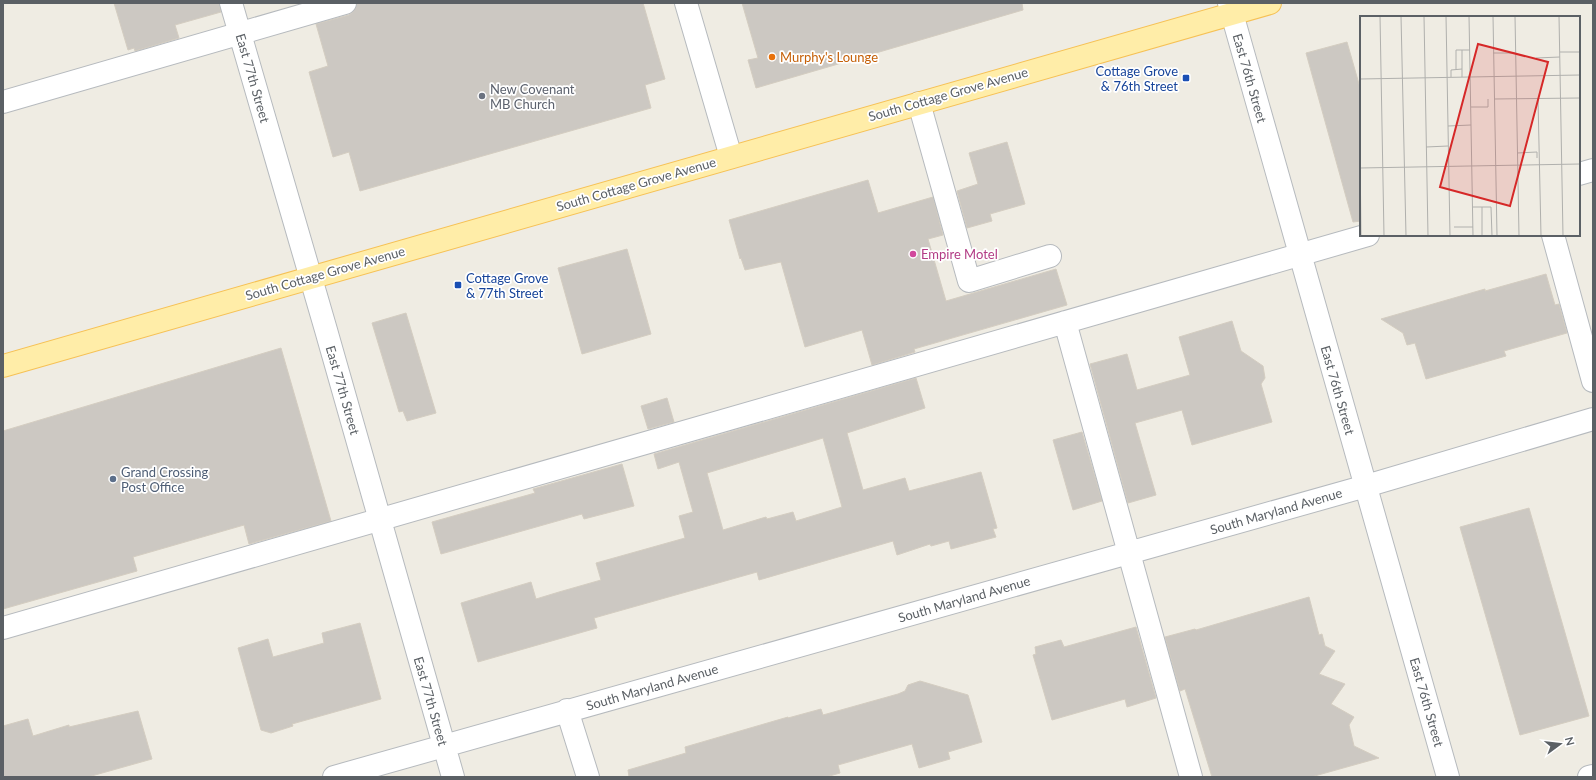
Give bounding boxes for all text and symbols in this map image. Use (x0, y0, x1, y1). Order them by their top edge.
inset map (1360, 16, 1580, 236)
street label: East 77th Street (233, 32, 273, 125)
street label: East 76th Street (1230, 32, 1270, 125)
place label: Murphy's Lounge (780, 49, 878, 65)
marker: Murphy's Lounge (767, 52, 777, 62)
place label: Cottage Grove & 76th Street (1096, 63, 1178, 94)
street label: South Cottage Grove Avenue (866, 64, 1030, 124)
marker: Cottage Grove & 76th Street (1181, 73, 1191, 83)
place label: New Covenant MB Church (490, 81, 575, 112)
marker: New Covenant MB Church (477, 91, 487, 101)
street label: South Cottage Grove Avenue (554, 154, 718, 214)
street label: South Cottage Grove Avenue (243, 243, 407, 303)
place label: Empire Motel (921, 246, 998, 262)
marker: Empire Motel (908, 249, 918, 259)
place label: Cottage Grove & 77th Street (466, 270, 549, 301)
marker: Cottage Grove & 77th Street (453, 280, 463, 290)
street label: East 77th Street (323, 344, 363, 437)
street label: East 76th Street (1318, 344, 1358, 437)
place label: Grand Crossing Post Office (121, 464, 208, 495)
marker: Grand Crossing Post Office (108, 474, 118, 484)
street label: South Maryland Avenue (1208, 484, 1344, 538)
street label: South Maryland Avenue (896, 572, 1032, 626)
street label: East 77th Street (411, 655, 451, 748)
street label: East 76th Street (1407, 656, 1447, 749)
street label: South Maryland Avenue (584, 660, 720, 714)
north arrow (1540, 724, 1580, 764)
text: N (1563, 736, 1578, 747)

